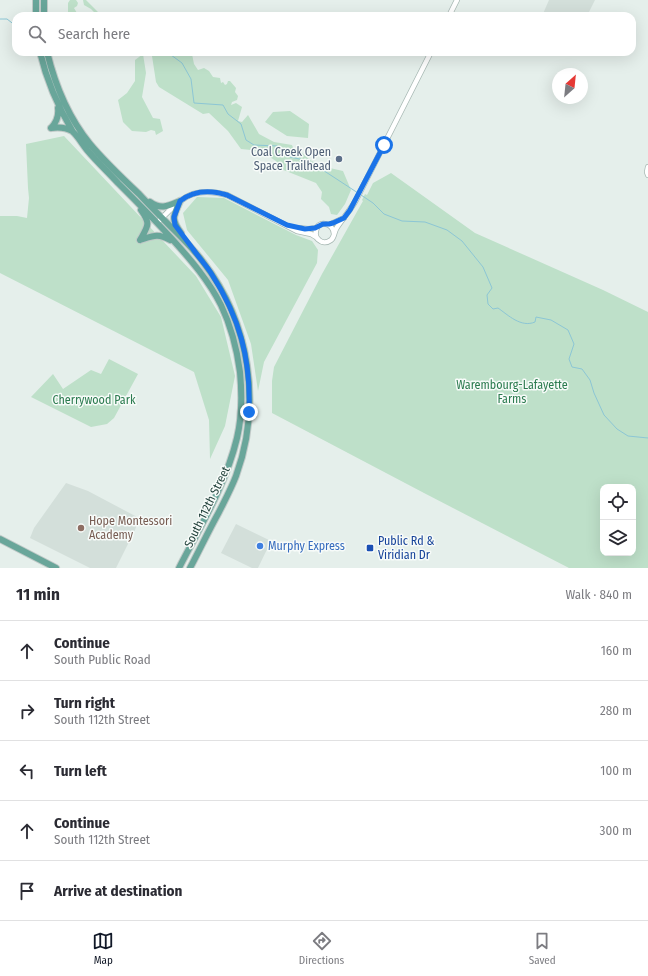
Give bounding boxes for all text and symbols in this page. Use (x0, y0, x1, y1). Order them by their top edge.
search box (12, 12, 636, 56)
icon: search (26, 23, 48, 45)
text: Search here (58, 25, 130, 43)
north arrow (552, 68, 588, 104)
route start (375, 136, 393, 154)
place label: Coal Creek Open Space Trailhead (251, 145, 331, 173)
marker: Coal Creek Open Space Trailhead (334, 154, 344, 164)
park label: Warembourg-Lafayette Farms (456, 378, 568, 406)
park label: Cherrywood Park (52, 393, 136, 407)
route end (240, 403, 258, 421)
street label: South 112th Street (181, 464, 233, 550)
map controls (600, 484, 636, 556)
button: locate (600, 484, 636, 520)
place label: Hope Montessori Academy (89, 514, 172, 542)
button: layers (600, 520, 636, 556)
marker: Hope Montessori Academy (76, 523, 86, 533)
place label: Public Rd & Viridian Dr (378, 534, 434, 562)
place label: Murphy Express (268, 539, 345, 553)
marker: Murphy Express (255, 541, 265, 551)
marker: Public Rd & Viridian Dr (365, 543, 375, 553)
text: 11 min (16, 584, 60, 605)
text: Walk · 840 m (565, 587, 632, 602)
text: Continue (54, 634, 110, 652)
icon: ahead (16, 640, 38, 662)
text: 160 m (601, 643, 632, 658)
text: South Public Road (54, 652, 151, 667)
text: Turn right (54, 694, 115, 712)
icon: right (16, 700, 38, 722)
text: 280 m (600, 703, 632, 718)
text: South 112th Street (54, 712, 150, 727)
icon: left (16, 760, 38, 782)
text: Turn left (54, 762, 107, 780)
text: 100 m (600, 763, 632, 778)
text: Continue (54, 814, 110, 832)
icon: ahead (16, 820, 38, 842)
text: 300 m (600, 823, 632, 838)
text: South 112th Street (54, 832, 150, 847)
icon: arrive (16, 880, 38, 902)
text: Arrive at destination (54, 882, 182, 900)
tab: Map (92, 930, 114, 967)
tab: Directions (299, 930, 344, 967)
tab: Saved (529, 930, 556, 967)

